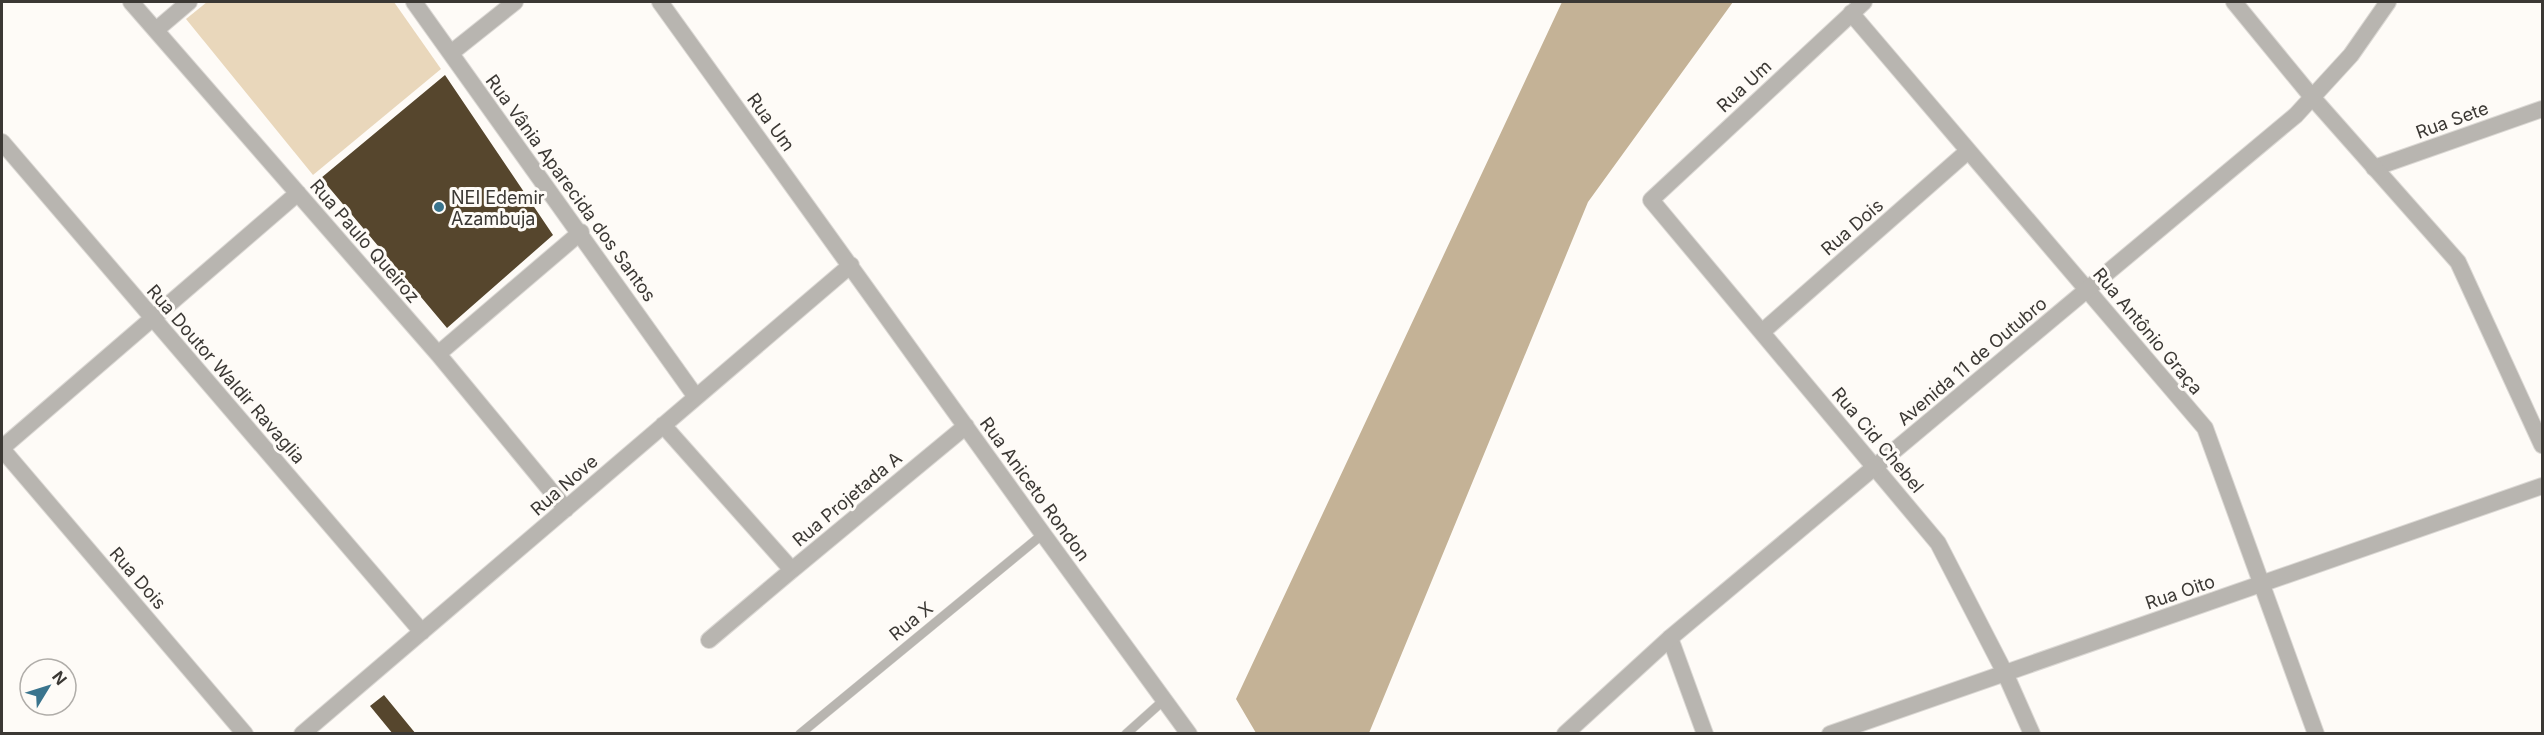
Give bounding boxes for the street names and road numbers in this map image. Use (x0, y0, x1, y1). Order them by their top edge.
street label: Rua Um (1712, 56, 1776, 116)
street label: Rua Vânia Aparecida dos Santos (482, 70, 660, 306)
street label: Rua Um (743, 89, 799, 155)
street label: Rua Sete (2413, 97, 2491, 143)
street label: Rua Paulo Queiroz (306, 175, 424, 307)
street label: Rua Dois (1817, 194, 1887, 260)
street label: Rua Antônio Graça (2089, 263, 2207, 399)
street label: Rua Doutor Waldir Ravaglia (143, 280, 309, 468)
street label: Avenida 11 de Outubro (1893, 292, 2051, 430)
street label: Rua Cid Chebel (1828, 383, 1928, 497)
street label: Rua Aniceto Rondon (976, 413, 1094, 565)
street label: Rua Projetada A (788, 447, 906, 551)
street label: Rua Nove (526, 450, 602, 520)
street label: Rua Dois (105, 543, 171, 613)
street label: Rua Oito (2143, 570, 2217, 614)
street label: Rua X (885, 597, 937, 645)

